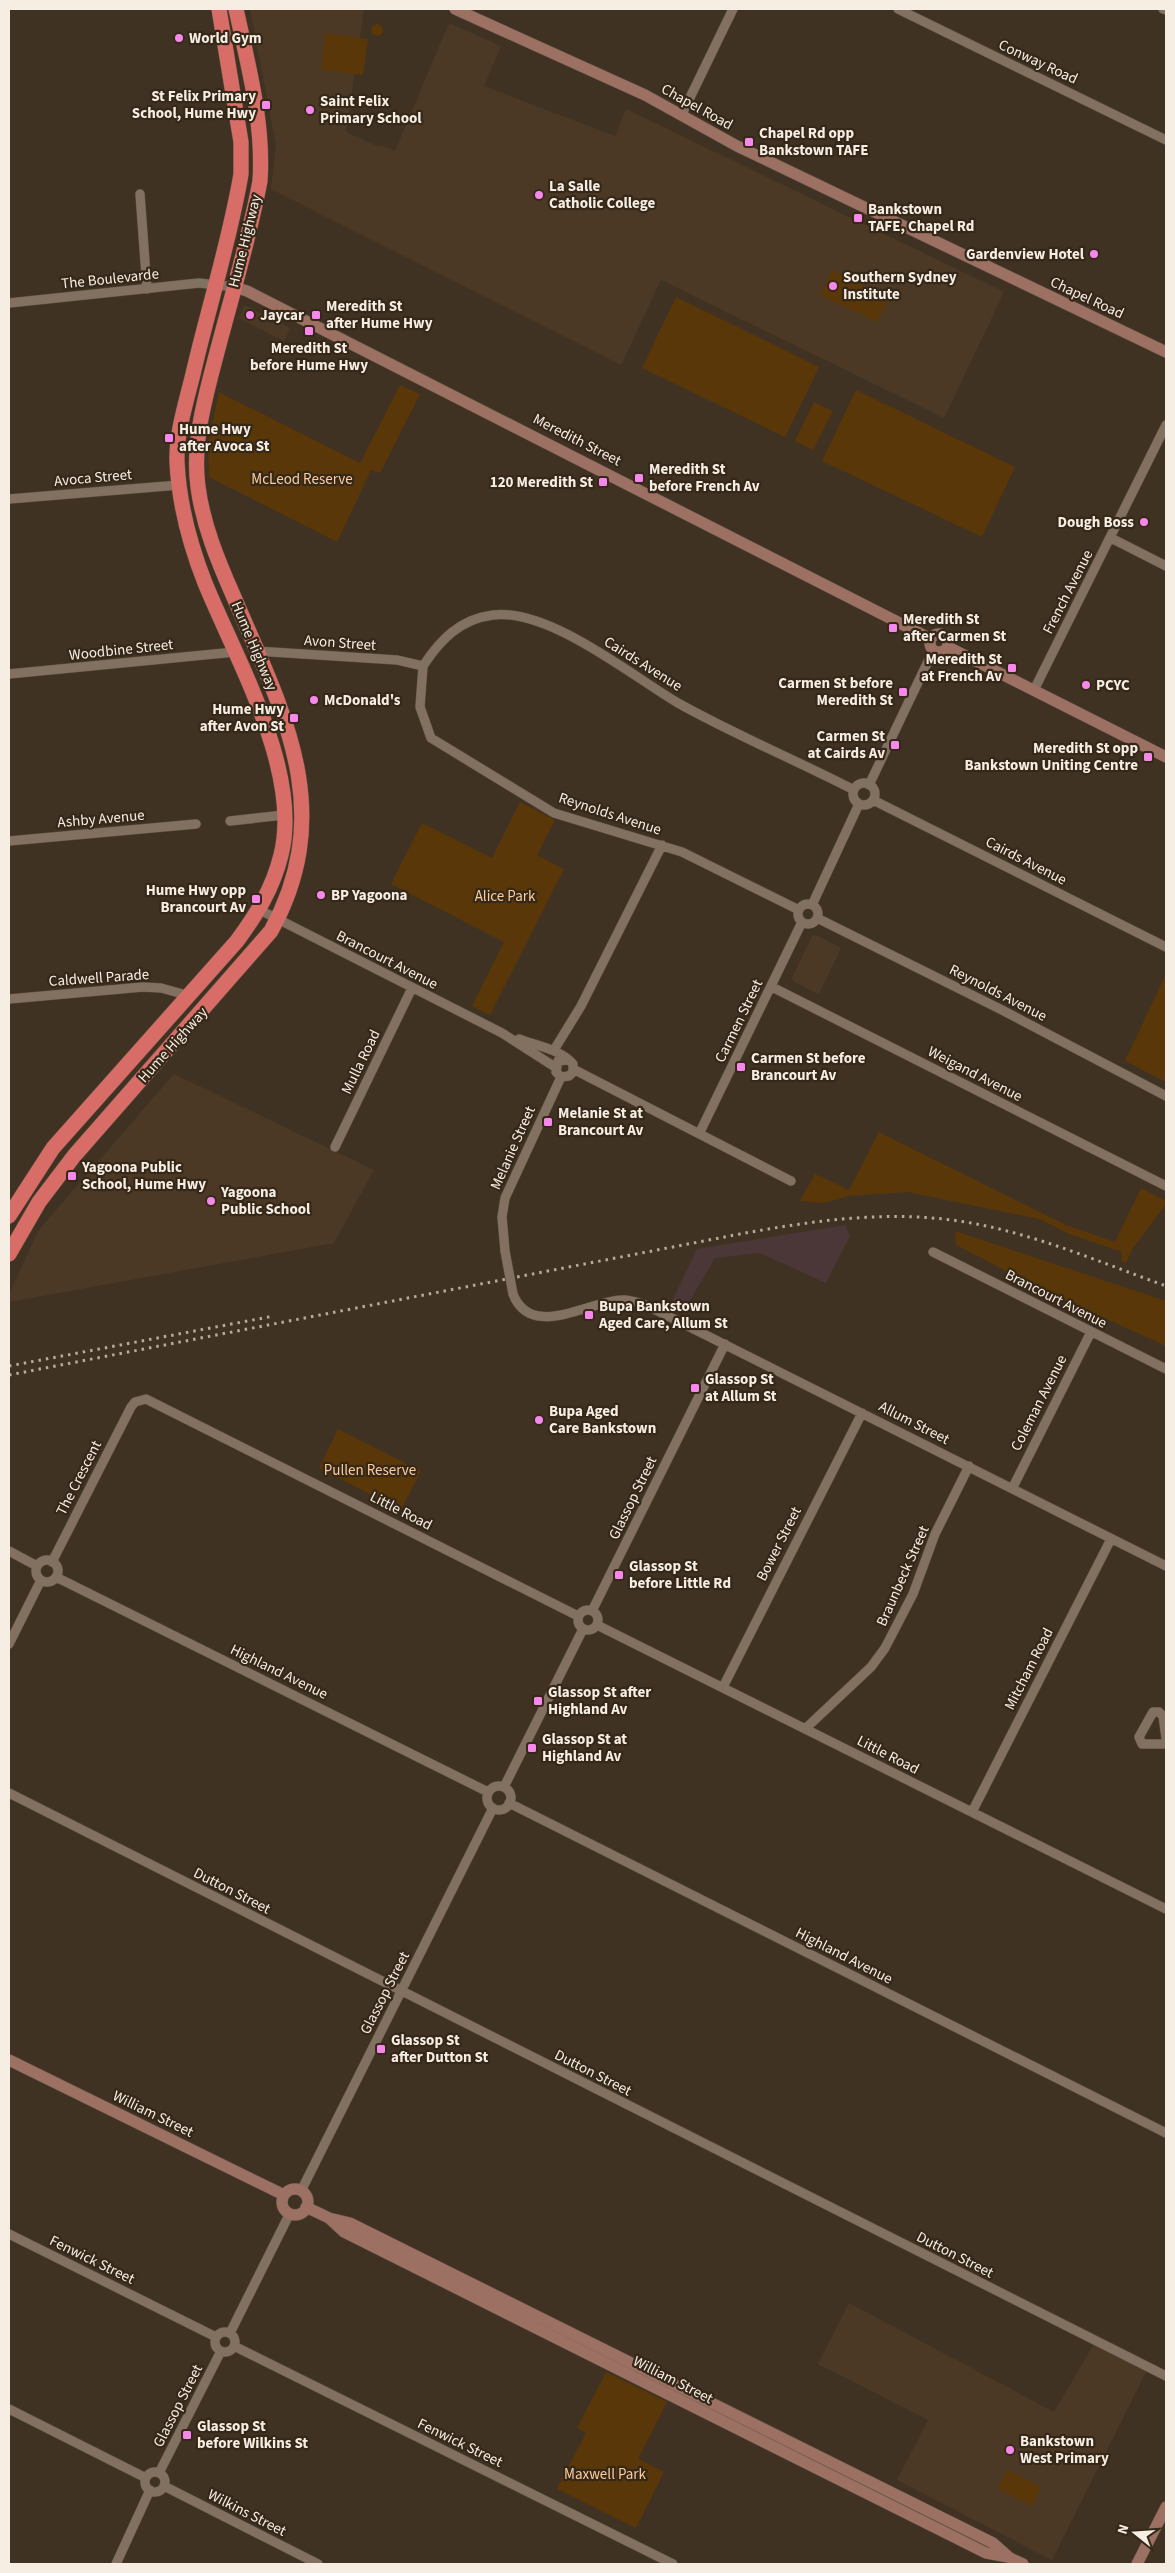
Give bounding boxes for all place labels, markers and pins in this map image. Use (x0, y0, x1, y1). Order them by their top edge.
place label: World Gym (189, 28, 262, 49)
marker: World Gym (173, 32, 185, 44)
place label: St Felix Primary School, Hume Hwy (132, 86, 256, 124)
place label: Saint Felix Primary School (320, 91, 422, 129)
marker: St Felix Primary School, Hume Hwy (260, 99, 272, 111)
marker: Saint Felix Primary School (304, 104, 316, 116)
place label: Chapel Rd opp Bankstown TAFE (759, 123, 868, 161)
marker: Chapel Rd opp Bankstown TAFE (743, 136, 755, 148)
place label: La Salle Catholic College (549, 176, 655, 214)
marker: La Salle Catholic College (533, 189, 545, 201)
place label: Bankstown TAFE, Chapel Rd (868, 199, 974, 237)
marker: Bankstown TAFE, Chapel Rd (852, 212, 864, 224)
place label: Gardenview Hotel (966, 244, 1085, 265)
marker: Gardenview Hotel (1088, 248, 1100, 260)
place label: Southern Sydney Institute (843, 267, 957, 305)
marker: Southern Sydney Institute (827, 280, 839, 292)
place label: Meredith St after Hume Hwy (326, 296, 433, 334)
place label: Jaycar (260, 305, 304, 326)
marker: Jaycar (244, 309, 256, 321)
marker: Meredith St after Hume Hwy (310, 309, 322, 321)
marker: Meredith St before Hume Hwy (303, 325, 315, 337)
place label: Meredith St before Hume Hwy (250, 338, 368, 376)
place label: Hume Hwy after Avoca St (179, 419, 270, 457)
marker: Hume Hwy after Avoca St (163, 432, 175, 444)
place label: Meredith St before French Av (649, 459, 760, 497)
place label: 120 Meredith St (490, 472, 593, 493)
marker: Meredith St before French Av (633, 472, 645, 484)
marker: 120 Meredith St (597, 476, 609, 488)
place label: Dough Boss (1057, 512, 1134, 533)
marker: Dough Boss (1138, 516, 1150, 528)
place label: Meredith St after Carmen St (903, 609, 1006, 647)
marker: Meredith St after Carmen St (887, 622, 899, 634)
place label: Meredith St at French Av (921, 649, 1002, 687)
marker: Meredith St at French Av (1006, 662, 1018, 674)
place label: Carmen St before Meredith St (778, 673, 893, 711)
place label: PCYC (1096, 675, 1130, 696)
marker: PCYC (1080, 679, 1092, 691)
marker: Carmen St before Meredith St (897, 686, 909, 698)
place label: McDonald's (324, 690, 401, 711)
marker: McDonald's (308, 694, 320, 706)
place label: Hume Hwy after Avon St (200, 699, 284, 737)
marker: Hume Hwy after Avon St (288, 712, 300, 724)
place label: Carmen St at Cairds Av (808, 726, 885, 764)
place label: Meredith St opp Bankstown Uniting Centre (964, 738, 1138, 776)
marker: Carmen St at Cairds Av (889, 739, 901, 751)
marker: Meredith St opp Bankstown Uniting Centre (1142, 751, 1154, 763)
place label: Hume Hwy opp Brancourt Av (146, 880, 246, 918)
place label: BP Yagoona (331, 885, 408, 906)
marker: BP Yagoona (315, 889, 327, 901)
marker: Hume Hwy opp Brancourt Av (250, 893, 262, 905)
place label: Carmen St before Brancourt Av (751, 1048, 866, 1086)
marker: Carmen St before Brancourt Av (735, 1061, 747, 1073)
place label: Melanie St at Brancourt Av (558, 1103, 644, 1141)
marker: Melanie St at Brancourt Av (542, 1116, 554, 1128)
place label: Yagoona Public School, Hume Hwy (81, 1157, 206, 1195)
marker: Yagoona Public School, Hume Hwy (66, 1170, 78, 1182)
place label: Yagoona Public School (220, 1182, 311, 1220)
marker: Yagoona Public School (205, 1195, 217, 1207)
place label: Bupa Bankstown Aged Care, Allum St (598, 1296, 728, 1334)
marker: Bupa Bankstown Aged Care, Allum St (583, 1309, 595, 1321)
place label: Glassop St at Allum St (705, 1369, 777, 1407)
marker: Glassop St at Allum St (689, 1382, 701, 1394)
place label: Bupa Aged Care Bankstown (549, 1401, 656, 1439)
marker: Bupa Aged Care Bankstown (533, 1414, 545, 1426)
place label: Glassop St before Little Rd (629, 1556, 731, 1594)
marker: Glassop St before Little Rd (613, 1569, 625, 1581)
place label: Glassop St after Highland Av (548, 1682, 651, 1720)
marker: Glassop St after Highland Av (532, 1695, 544, 1707)
place label: Glassop St at Highland Av (542, 1729, 627, 1767)
marker: Glassop St at Highland Av (526, 1742, 538, 1754)
place label: Glassop St after Dutton St (391, 2030, 488, 2068)
marker: Glassop St after Dutton St (375, 2043, 387, 2055)
place label: Glassop St before Wilkins St (197, 2416, 308, 2454)
marker: Glassop St before Wilkins St (181, 2429, 193, 2441)
place label: Bankstown West Primary (1020, 2431, 1109, 2469)
marker: Bankstown West Primary (1004, 2444, 1016, 2456)

